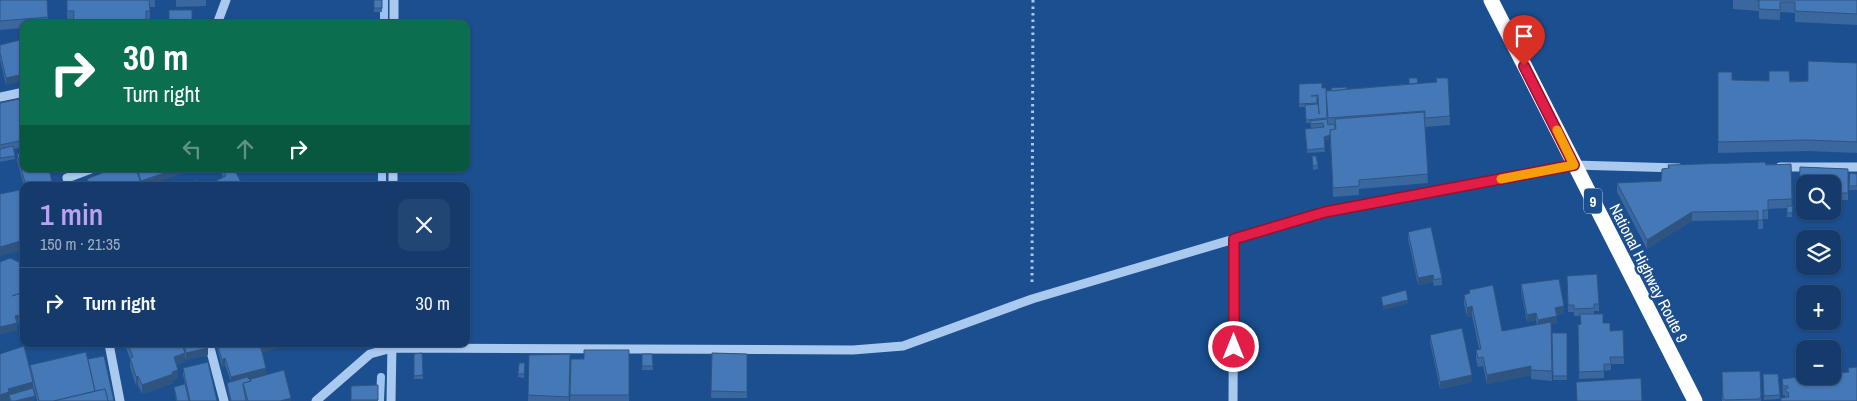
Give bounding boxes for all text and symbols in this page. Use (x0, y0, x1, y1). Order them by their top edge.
pin (1503, 15, 1545, 66)
icon: arrive (1510, 22, 1538, 50)
text: 30 m (123, 34, 188, 81)
icon: right (40, 40, 105, 105)
text: Turn right (123, 79, 200, 109)
icon: left (178, 135, 206, 163)
icon: ahead (231, 135, 259, 163)
icon: right (284, 135, 312, 163)
map controls (1796, 175, 1841, 385)
button: search (1796, 175, 1841, 220)
road number: 9 (1584, 188, 1602, 214)
text: 1 min (40, 194, 103, 234)
button: close (398, 199, 450, 251)
street label: National Highway Route 9 (1604, 200, 1694, 346)
button: layers (1796, 230, 1841, 275)
text: 150 m · 21:35 (40, 233, 120, 255)
button: + (1796, 285, 1841, 330)
icon: right (40, 289, 68, 317)
text: Turn right (83, 290, 155, 316)
text: 30 m (415, 290, 450, 316)
position arrow (1207, 320, 1259, 372)
button: − (1796, 340, 1841, 385)

